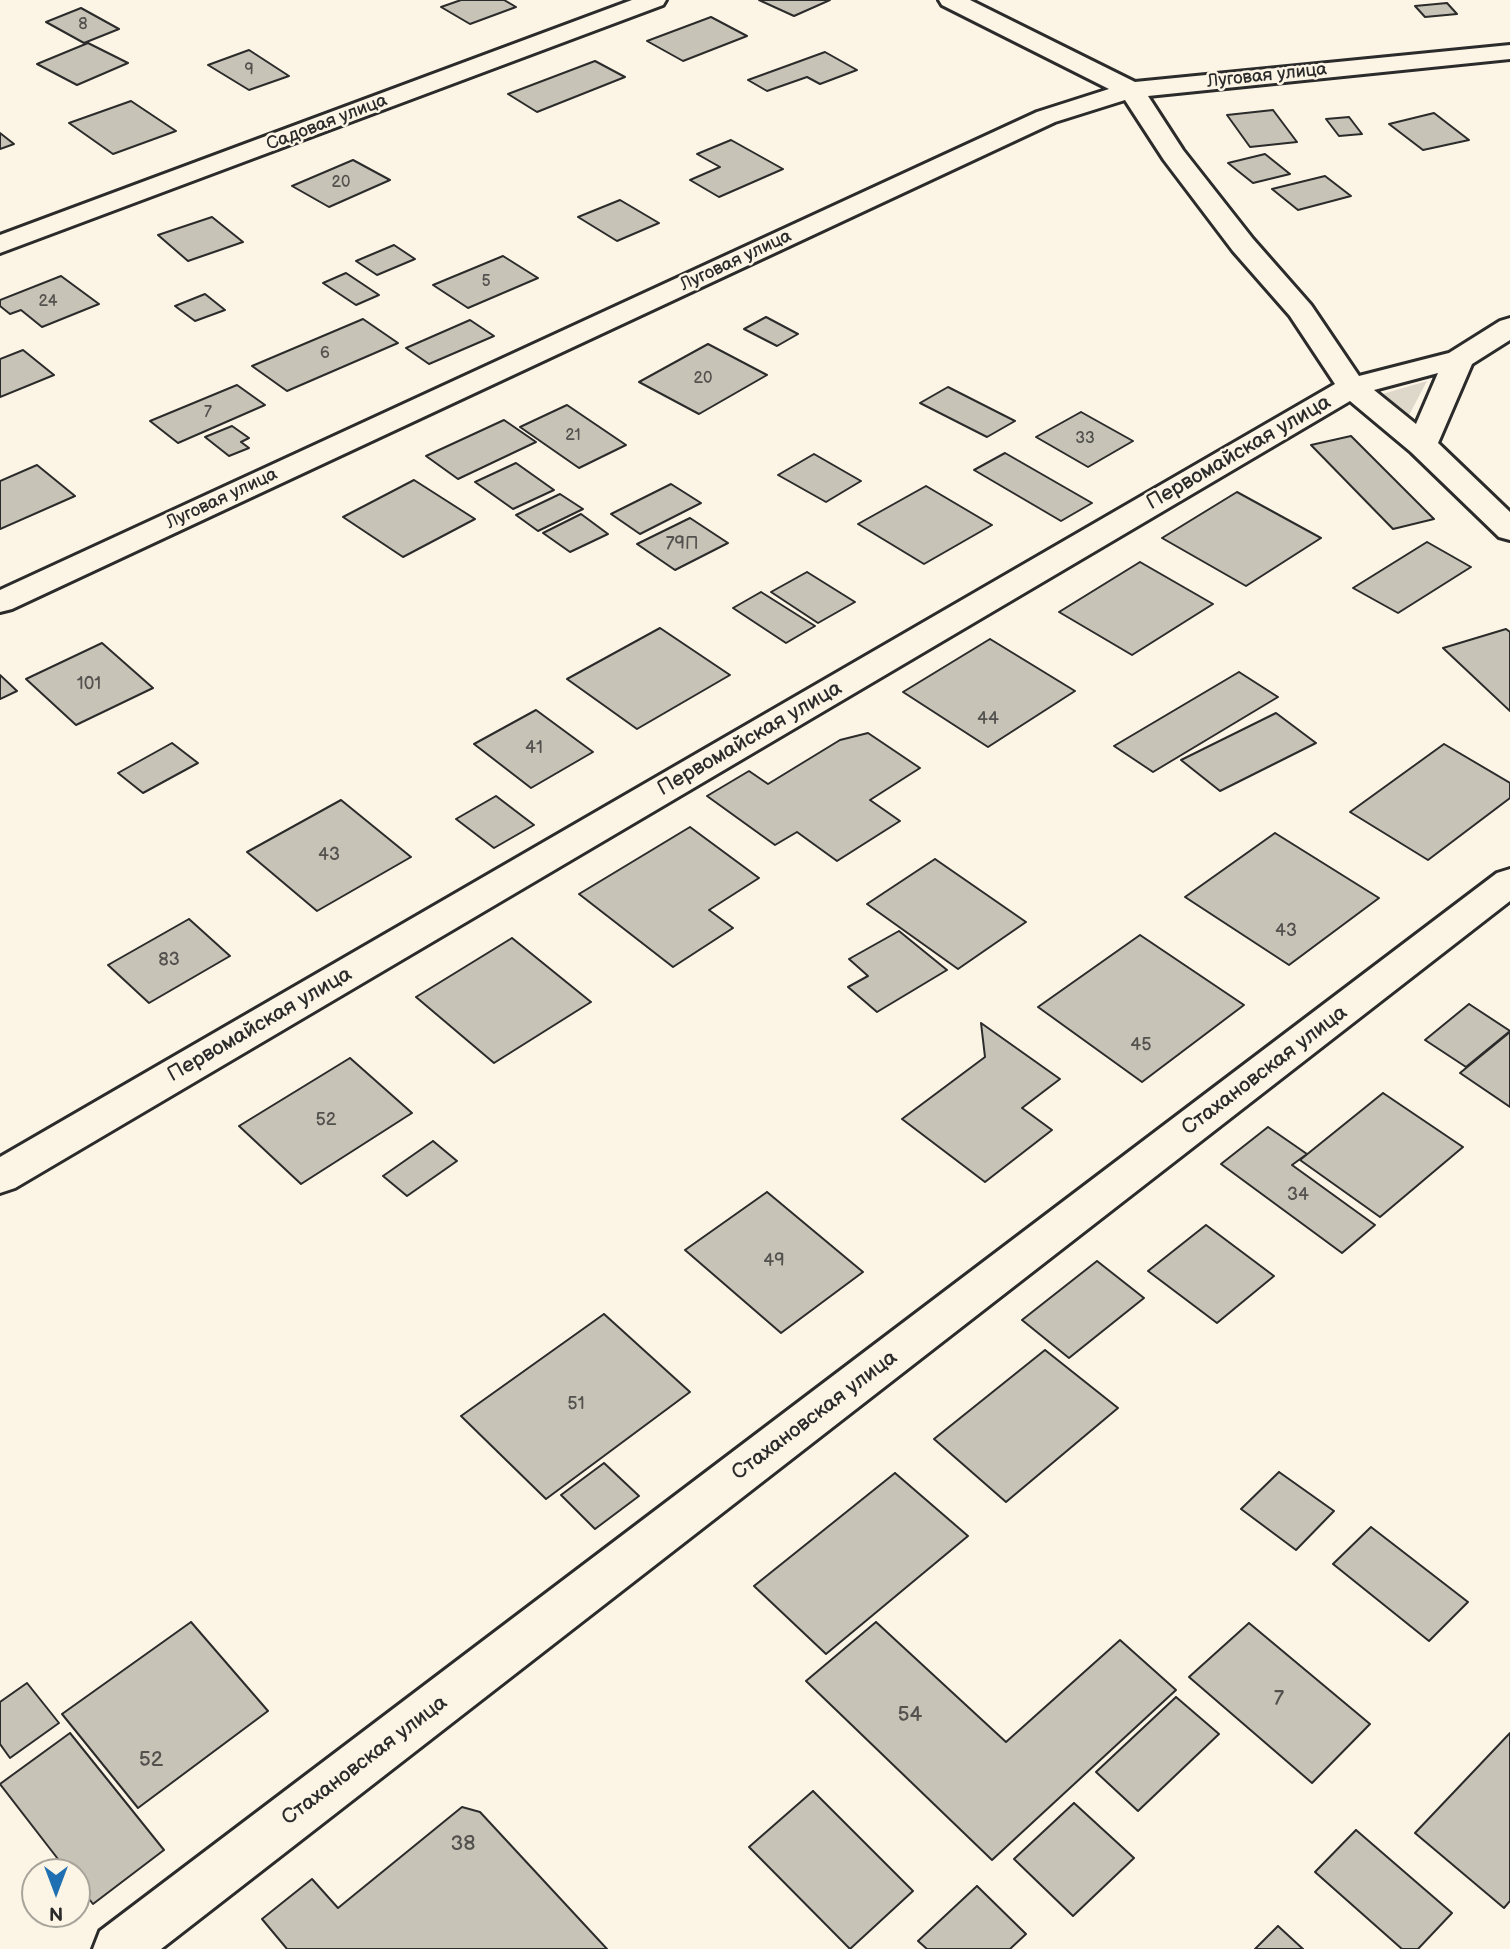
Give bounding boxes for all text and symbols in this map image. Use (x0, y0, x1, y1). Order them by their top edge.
house number: 8 (78, 15, 88, 35)
street label: Луговая улица (1206, 59, 1328, 93)
house number: 9 (244, 60, 254, 80)
street label: Садовая улица (263, 90, 391, 156)
house number: 20 (332, 173, 350, 193)
street label: Луговая улица (677, 226, 795, 296)
house number: 5 (481, 272, 491, 292)
house number: 24 (39, 292, 57, 312)
house number: 6 (320, 344, 330, 364)
house number: 20 (694, 369, 712, 389)
street label: Первомайская улица (1142, 390, 1336, 516)
house number: 7 (204, 403, 212, 423)
house number: 21 (565, 426, 581, 446)
house number: 33 (1075, 429, 1095, 449)
street label: Луговая улица (163, 464, 281, 534)
house number: 79П (666, 533, 698, 555)
house number: 101 (77, 673, 101, 695)
street label: Первомайская улица (653, 676, 847, 802)
house number: 44 (977, 708, 999, 730)
house number: 41 (525, 737, 543, 759)
house number: 43 (318, 844, 340, 866)
house number: 43 (1275, 920, 1297, 942)
house number: 83 (158, 949, 180, 971)
street label: Первомайская улица (163, 962, 357, 1088)
street label: Стахановская улица (1177, 1001, 1353, 1141)
house number: 45 (1130, 1034, 1152, 1056)
house number: 52 (316, 1109, 336, 1131)
house number: 34 (1287, 1184, 1309, 1206)
house number: 49 (763, 1250, 785, 1272)
street label: Стахановская улица (727, 1346, 903, 1486)
house number: 51 (567, 1393, 585, 1415)
house number: 7 (1274, 1687, 1284, 1713)
street label: Стахановская улица (277, 1691, 453, 1831)
house number: 54 (898, 1703, 922, 1729)
house number: 52 (139, 1748, 163, 1774)
house number: 38 (450, 1832, 476, 1858)
north arrow (21, 1858, 91, 1928)
text: N (49, 1901, 63, 1924)

